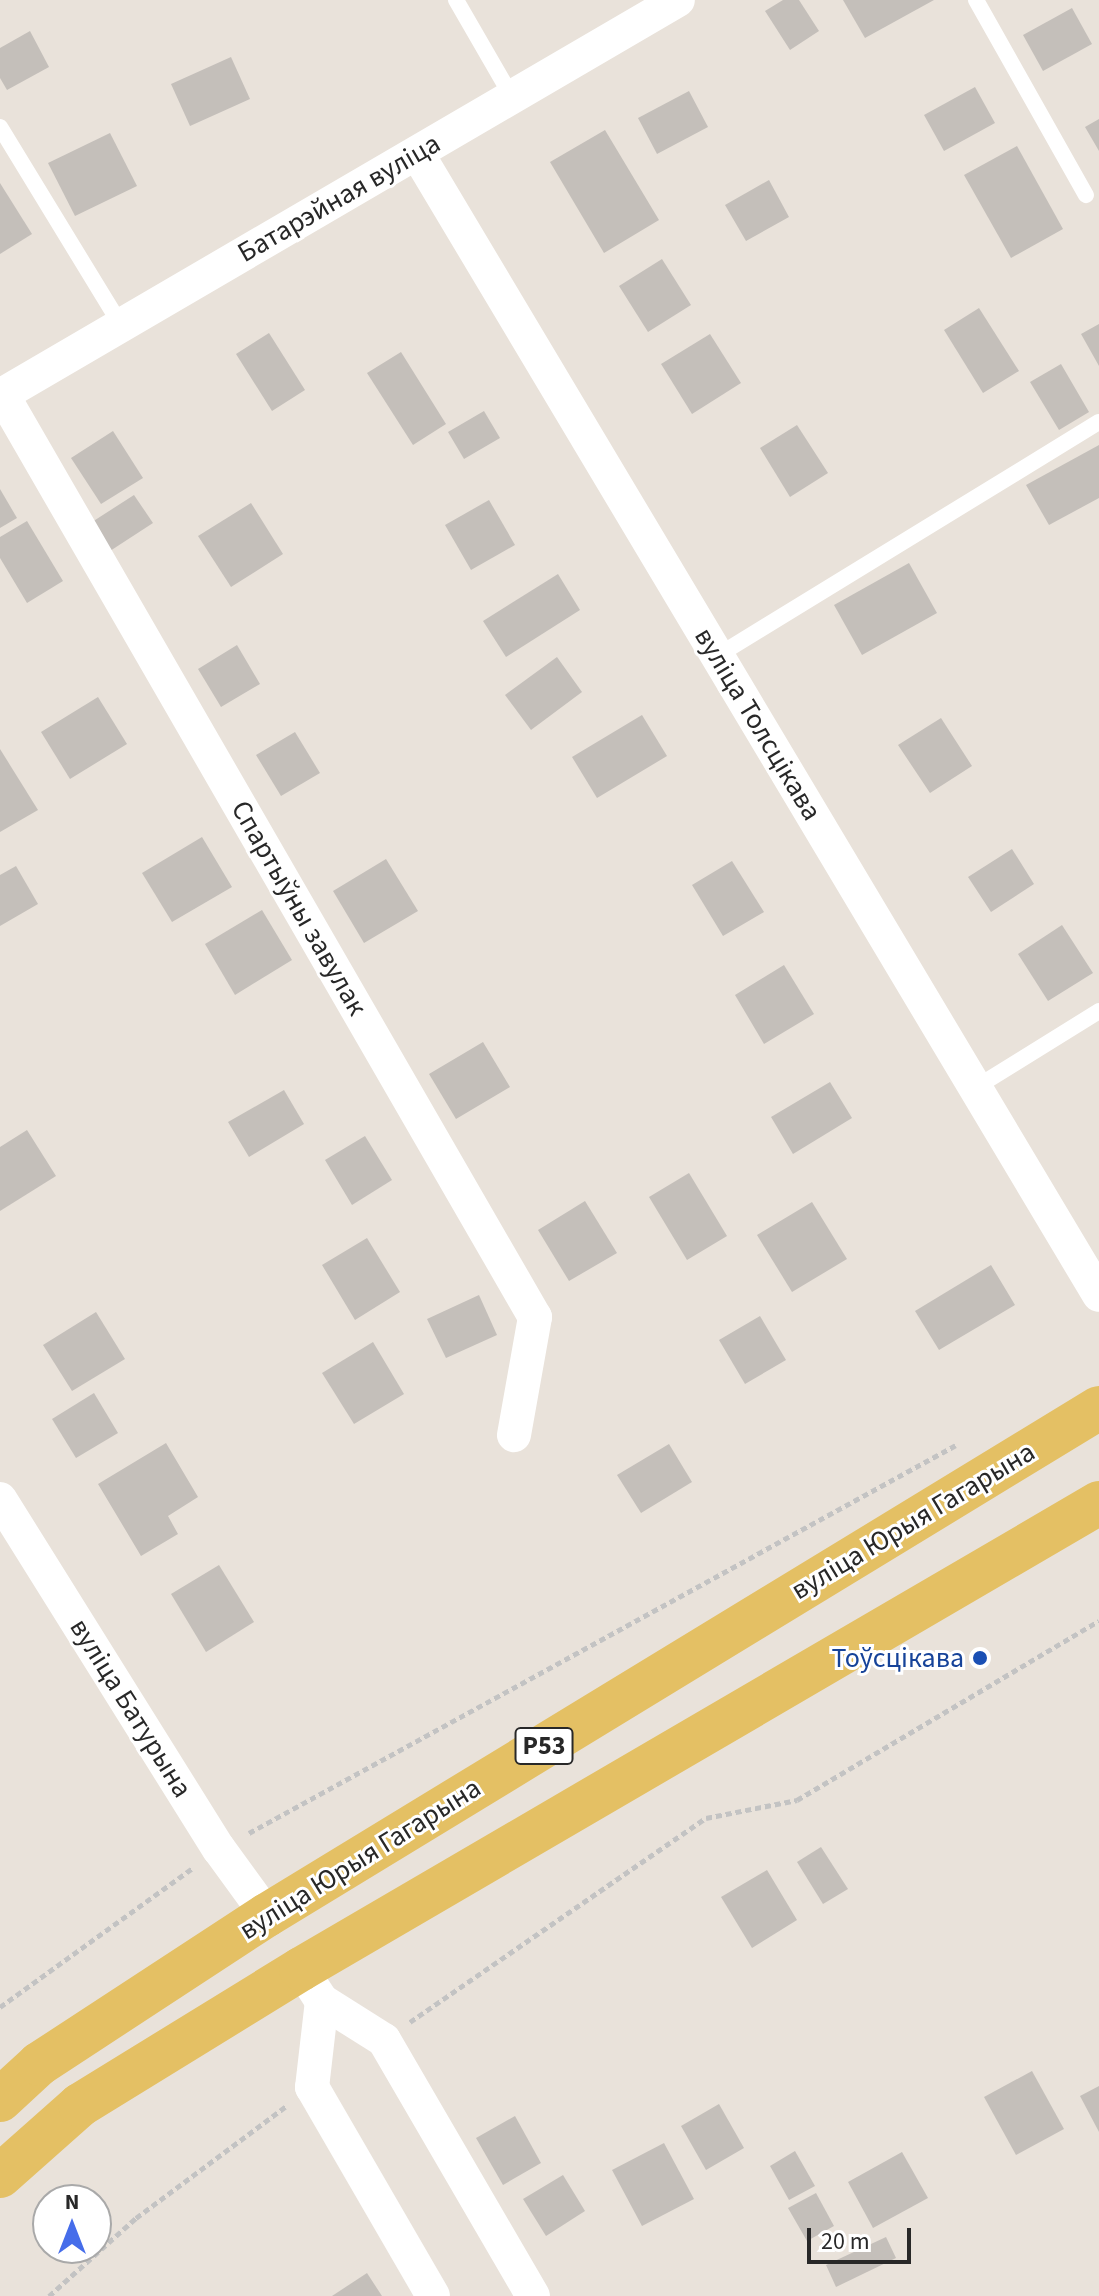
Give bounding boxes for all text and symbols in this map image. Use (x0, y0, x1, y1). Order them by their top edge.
street label: Батарэйная вуліца (232, 126, 446, 270)
street label: вуліца Толсцікава (687, 622, 829, 826)
street label: Спартыўны завулак (224, 795, 374, 1021)
street label: вуліца Юрыя Гагарына (785, 1435, 1041, 1607)
street label: вуліца Батурына (63, 1612, 199, 1804)
place label: Тоўсцікава (831, 1641, 964, 1675)
marker: Тоўсцікава (971, 1649, 989, 1667)
road number: Р53 (514, 1724, 574, 1768)
street label: вуліца Юрыя Гагарына (233, 1771, 487, 1947)
north arrow (32, 2184, 112, 2264)
text: N (65, 2186, 79, 2218)
scale bar (811, 2212, 915, 2262)
text: 20 m (821, 2224, 870, 2259)

